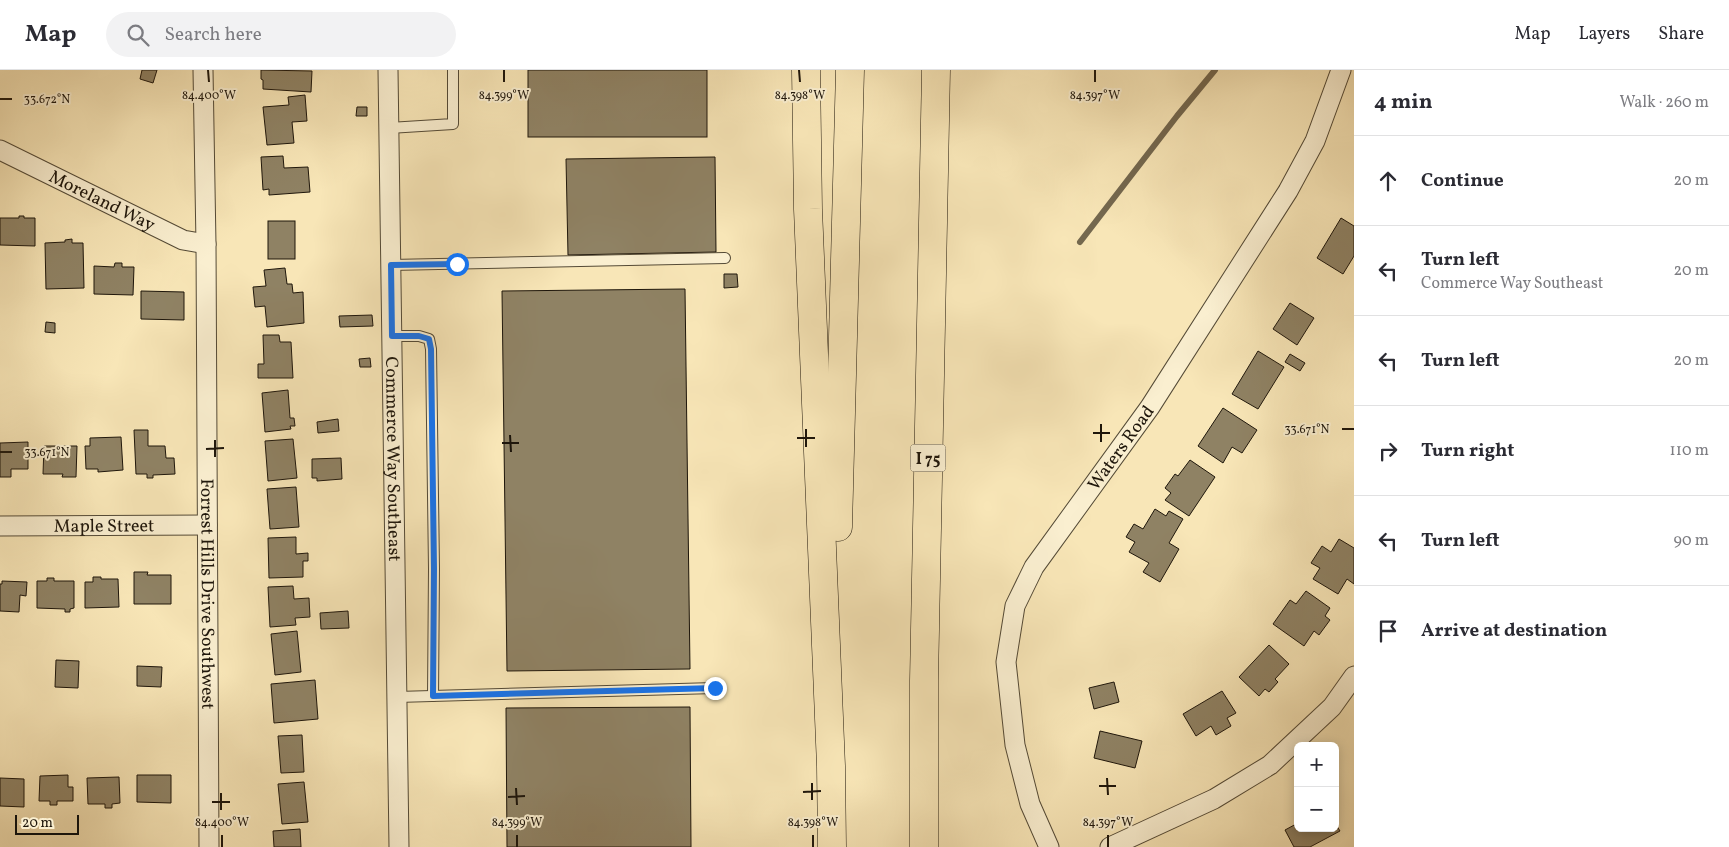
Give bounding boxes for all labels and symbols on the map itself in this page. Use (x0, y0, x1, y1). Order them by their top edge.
text: 84.400°W (182, 88, 236, 104)
text: 84.399°W (479, 88, 529, 104)
text: 84.398°W (775, 88, 825, 104)
text: 84.397°W (1070, 88, 1120, 104)
text: 33.672°N (24, 92, 70, 108)
street label: Moreland Way (44, 165, 159, 238)
route start (446, 253, 469, 276)
street label: Commerce Way Southeast (378, 356, 406, 562)
street label: Waters Road (1082, 401, 1161, 496)
text: 33.671°N (1284, 422, 1330, 438)
road number: I 75 (910, 444, 946, 472)
text: 33.671°N (24, 445, 70, 461)
street label: Forrest Hills Drive Southwest (193, 478, 219, 710)
street label: Maple Street (54, 514, 154, 540)
route end (704, 677, 727, 700)
scale bar (15, 812, 79, 835)
text: 84.400°W (195, 815, 249, 831)
text: 84.399°W (492, 815, 542, 831)
text: 84.398°W (788, 815, 838, 831)
text: 84.397°W (1083, 815, 1133, 831)

